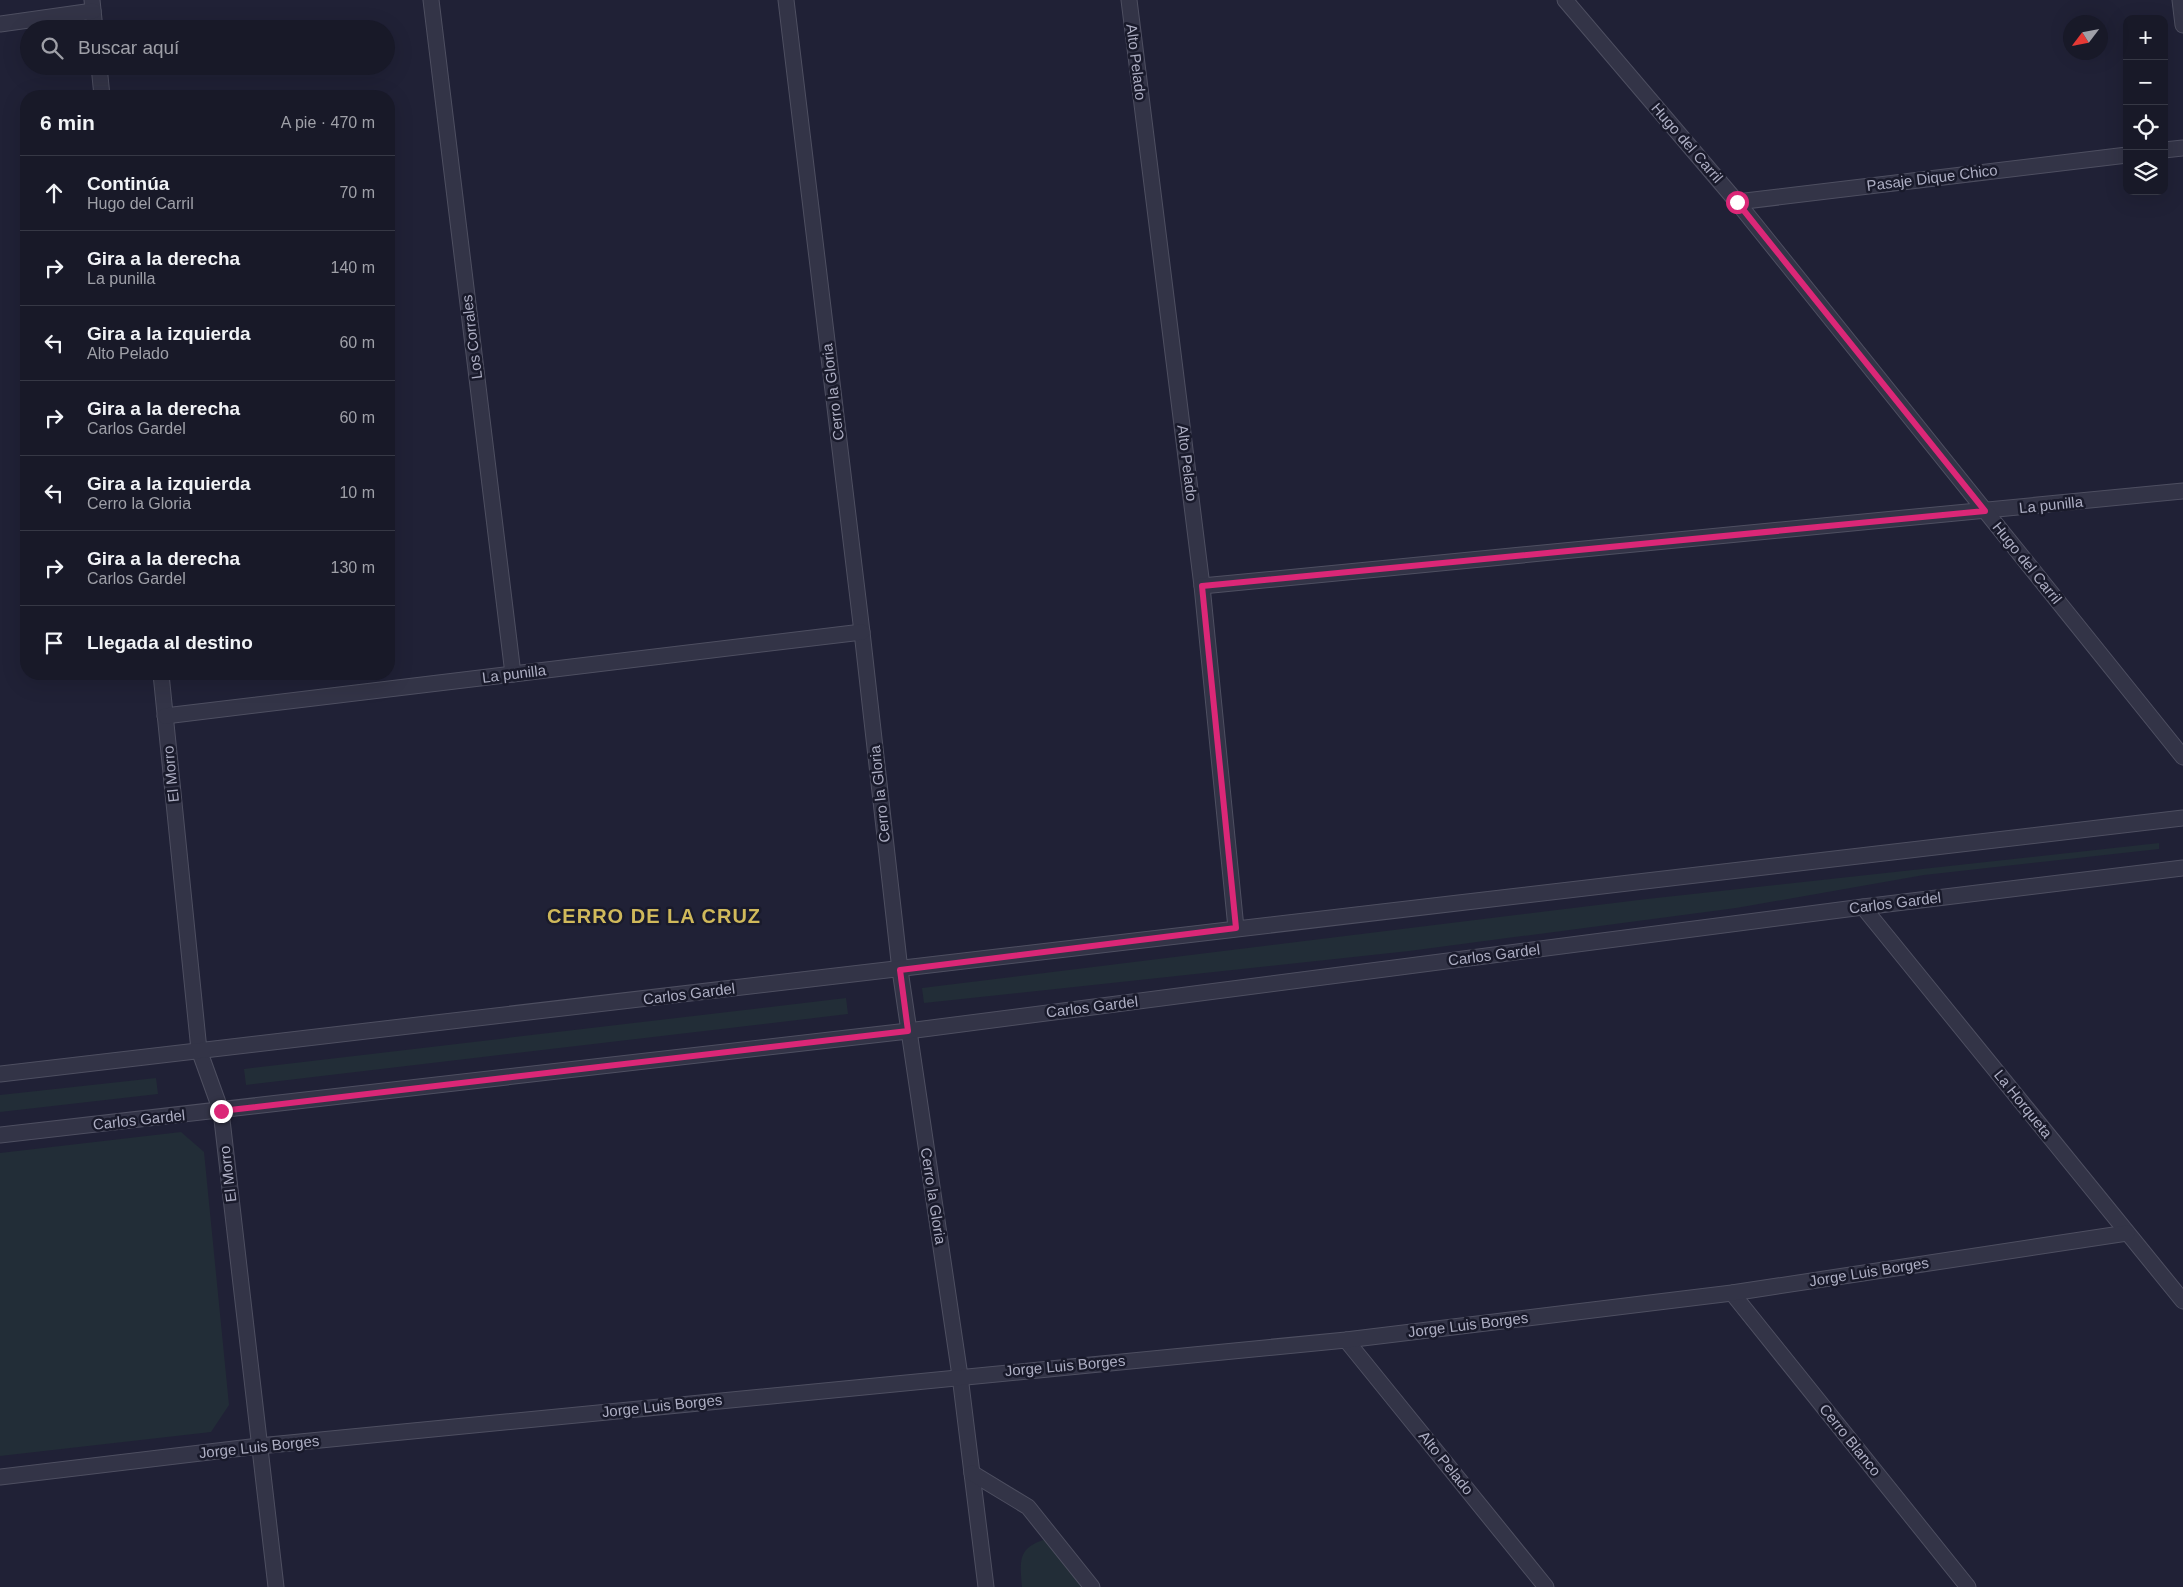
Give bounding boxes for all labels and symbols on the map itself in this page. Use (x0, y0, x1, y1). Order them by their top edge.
north arrow (2063, 15, 2108, 60)
street label: Alto Pelado (1123, 23, 1150, 101)
street label: Hugo del Carril (1648, 99, 1727, 186)
street label: Pasaje Dique Chico (1866, 161, 1998, 194)
route start (1726, 191, 1749, 214)
street label: Los Corrales (458, 294, 485, 380)
street label: Cerro la Gloria (818, 342, 847, 441)
street label: Alto Pelado (1174, 424, 1201, 502)
street label: La punilla (2018, 493, 2084, 516)
street label: Hugo del Carril (1989, 518, 2065, 607)
street label: La punilla (481, 661, 547, 686)
street label: Cerro la Gloria (866, 744, 893, 843)
street label: El Morro (159, 745, 182, 803)
street label: Carlos Gardel (1848, 888, 1942, 917)
district label: CERRO DE LA CRUZ (547, 905, 761, 927)
street label: Carlos Gardel (1447, 940, 1541, 969)
street label: Carlos Gardel (642, 979, 736, 1008)
street label: Carlos Gardel (1045, 992, 1139, 1021)
street label: La Horqueta (1991, 1066, 2056, 1142)
route end (210, 1100, 233, 1123)
street label: Carlos Gardel (92, 1106, 186, 1133)
street label: El Morro (216, 1145, 239, 1203)
street label: Cerro la Gloria (917, 1146, 950, 1246)
street label: Jorge Luis Borges (1808, 1254, 1930, 1289)
street label: Jorge Luis Borges (1407, 1309, 1529, 1340)
street label: Jorge Luis Borges (1004, 1352, 1126, 1379)
street label: Jorge Luis Borges (601, 1391, 723, 1420)
street label: Cerro Blanco (1816, 1400, 1885, 1479)
street label: Alto Pelado (1416, 1428, 1477, 1498)
street label: Jorge Luis Borges (198, 1432, 320, 1461)

